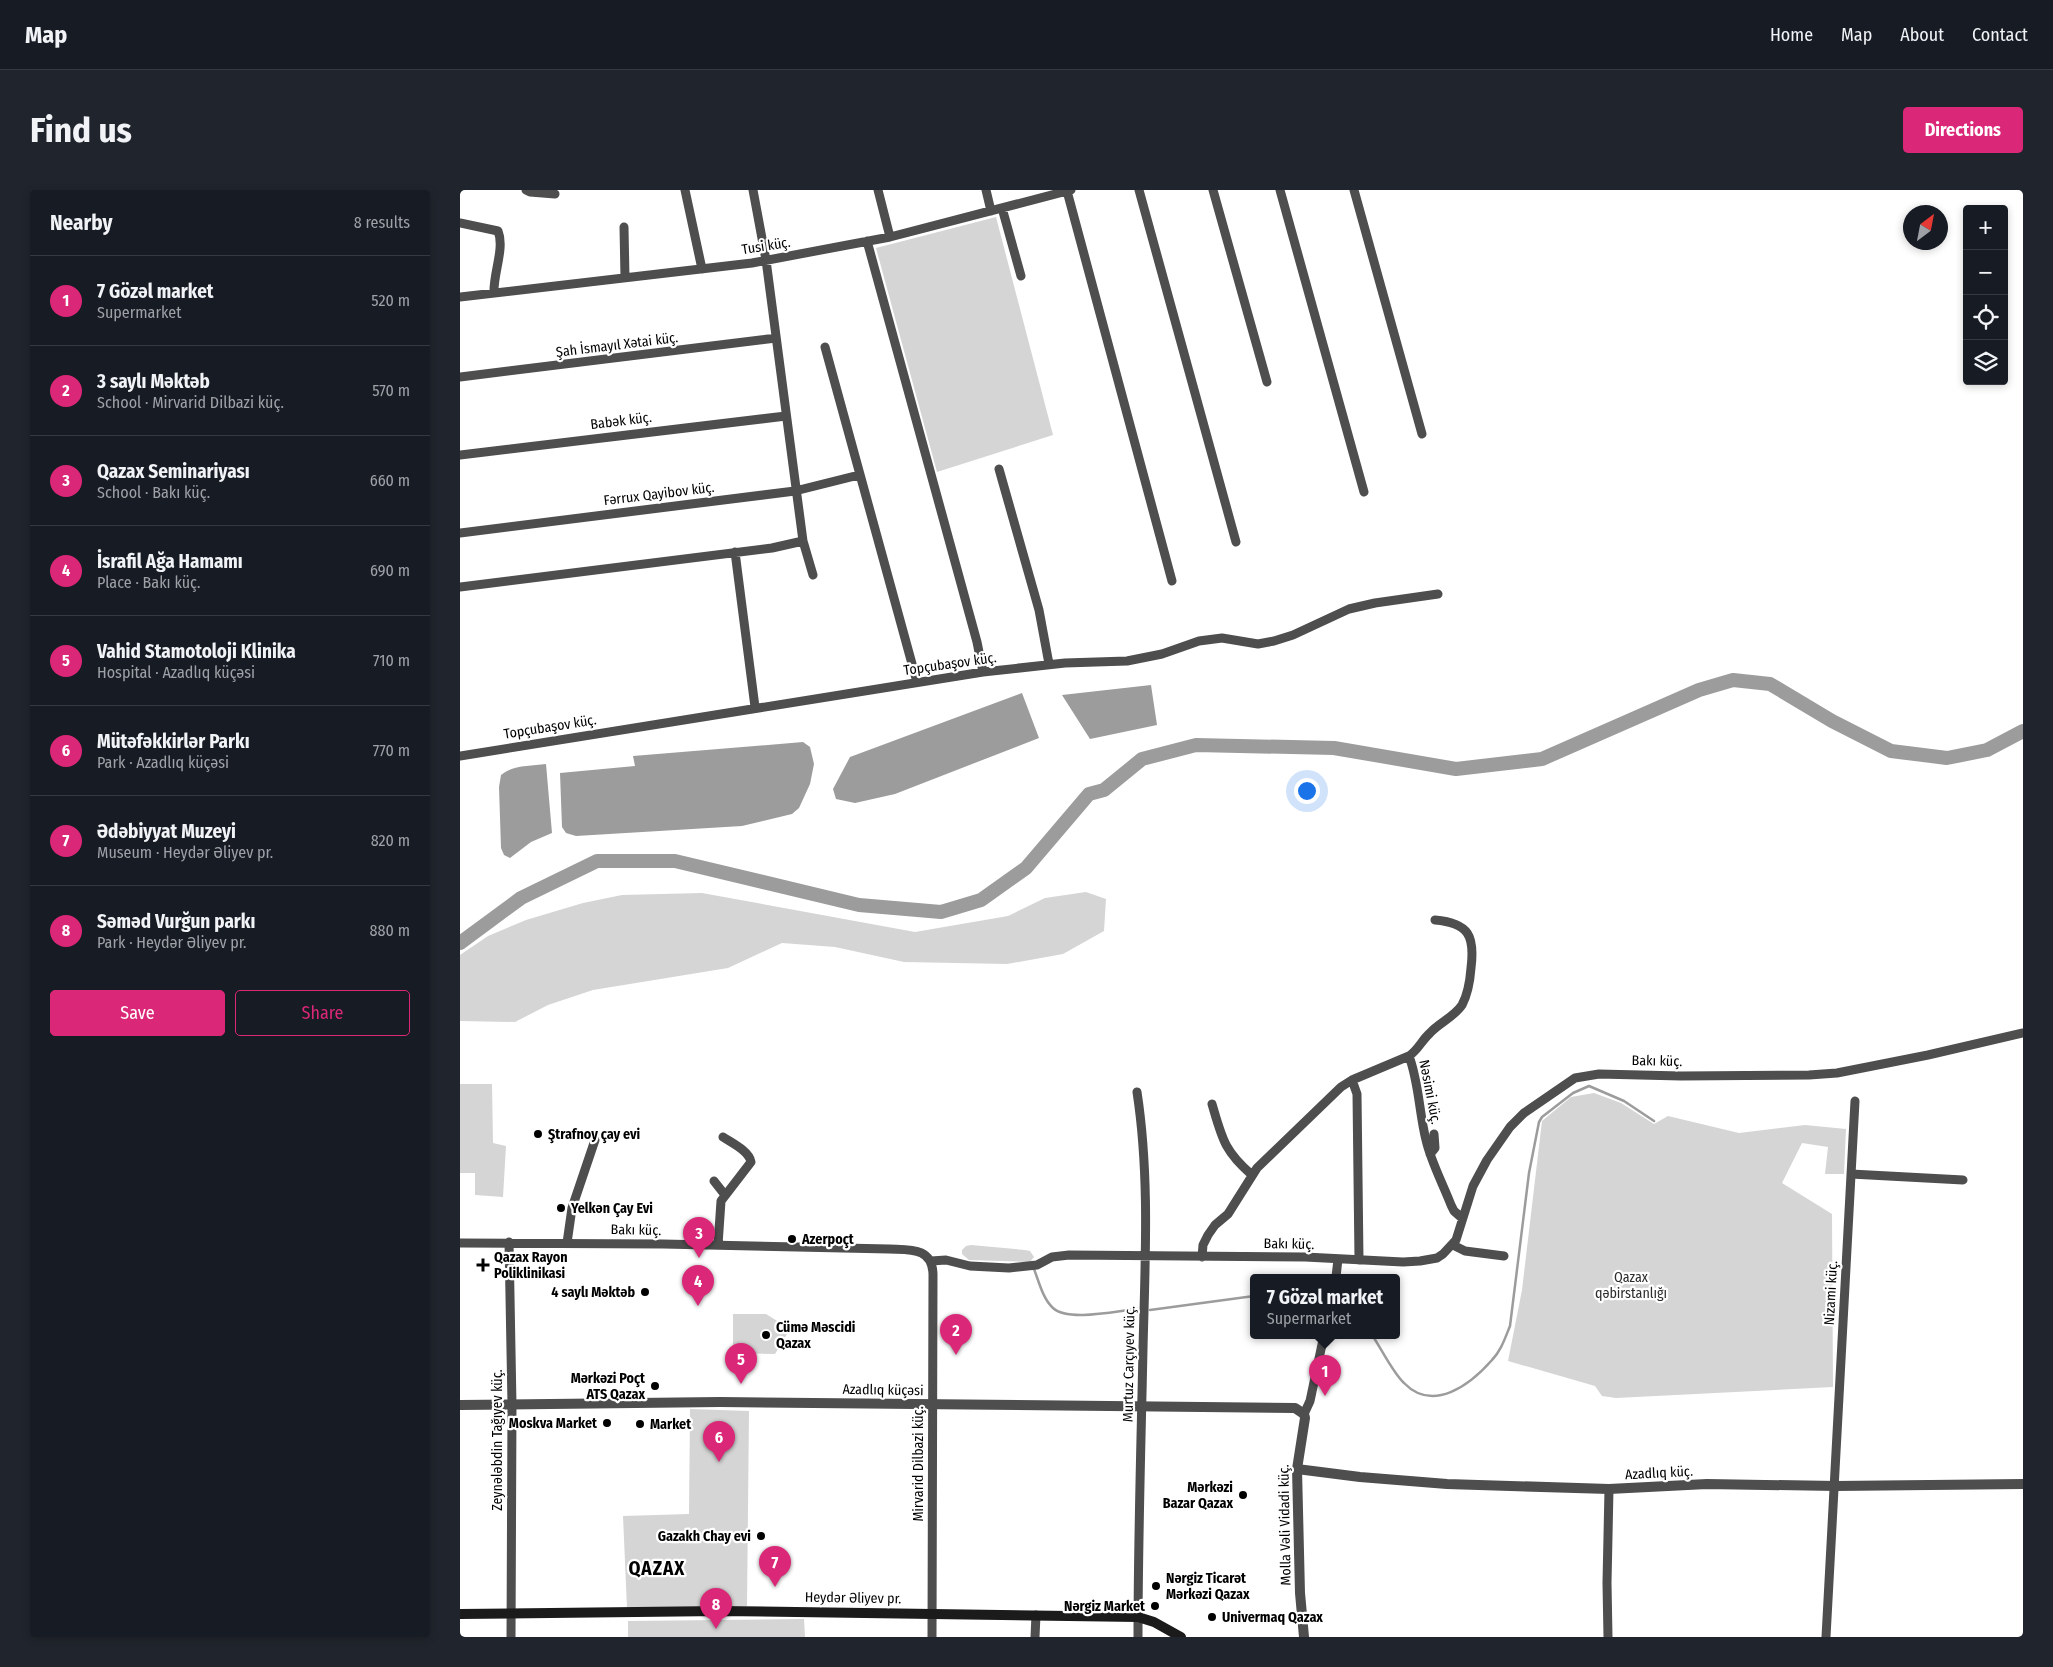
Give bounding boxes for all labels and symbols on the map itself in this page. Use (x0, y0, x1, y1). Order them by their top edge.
north arrow (1903, 205, 1948, 250)
street label: Tusi küç. (741, 234, 792, 258)
street label: Şah İsmayıl Xətai küç. (555, 329, 679, 361)
street label: Babək küç. (589, 409, 653, 433)
street label: Fərrux Qayibov küç. (603, 479, 715, 509)
street label: Topçubaşov küç. (903, 649, 997, 679)
street label: Topçubaşov küç. (503, 711, 598, 743)
your location (1294, 778, 1320, 804)
street label: Bakı küç. (1631, 1052, 1683, 1070)
street label: Nəsimi küç. (1415, 1058, 1445, 1126)
place label: Ştrafnoy çay evi (548, 1126, 641, 1144)
marker: Ştrafnoy çay evi (532, 1128, 544, 1140)
place label: Yelkən Çay Evi (570, 1200, 653, 1218)
marker: Yelkən Çay Evi (555, 1202, 567, 1214)
pin: 3 (683, 1217, 715, 1258)
street label: Bakı küç. (610, 1221, 662, 1239)
place label: Azerpoçt (801, 1231, 855, 1249)
marker: Azerpoçt (786, 1233, 798, 1245)
street label: Bakı küç. (1263, 1235, 1315, 1253)
place label: Qazax Rayon Poliklinikasi (494, 1249, 568, 1282)
marker: Qazax Rayon Poliklinikasi (476, 1258, 490, 1272)
street label: Nizami küç. (1821, 1260, 1841, 1326)
pin: 4 (682, 1265, 714, 1306)
park label: Qazax qəbirstanlığı (1595, 1269, 1667, 1302)
place label: 4 saylı Məktəb (551, 1284, 635, 1301)
marker: 4 saylı Məktəb (639, 1286, 651, 1298)
street label: Murtuz Carçıyev küç. (1119, 1306, 1139, 1422)
pin: 2 (940, 1314, 972, 1355)
place label: Cümə Məscidi Qazax (776, 1319, 856, 1352)
marker: Cümə Məscidi Qazax (760, 1329, 772, 1341)
pin: 5 (725, 1343, 757, 1384)
pin: 1 (1309, 1355, 1341, 1396)
street label: Zeynələbdin Tağıyev küç. (489, 1369, 506, 1511)
place label: Mərkəzi Poçt ATS Qazax (571, 1370, 646, 1403)
marker: Mərkəzi Poçt ATS Qazax (649, 1380, 661, 1392)
street label: Azadlıq küçəsi (842, 1381, 924, 1399)
street label: Mirvarid Dilbazi küç. (910, 1406, 927, 1522)
place label: Moskva Market (509, 1415, 598, 1432)
place label: Market (650, 1416, 692, 1433)
marker: Moskva Market (601, 1417, 613, 1429)
marker: Market (634, 1418, 646, 1430)
pin: 6 (703, 1421, 735, 1462)
street label: Azadlıq küç. (1625, 1463, 1693, 1483)
street label: Molla Vəli Vidadi küç. (1275, 1464, 1295, 1586)
place label: Mərkəzi Bazar Qazax (1163, 1479, 1233, 1512)
marker: Mərkəzi Bazar Qazax (1237, 1489, 1249, 1501)
place label: Gazakh Chay evi (658, 1528, 751, 1545)
marker: Gazakh Chay evi (755, 1530, 767, 1542)
pin: 7 (759, 1546, 791, 1587)
district label: QAZAX (629, 1557, 685, 1580)
place label: Nərgiz Ticarət Mərkəzi Qazax (1166, 1570, 1250, 1603)
marker: Nərgiz Ticarət Mərkəzi Qazax (1150, 1580, 1162, 1592)
pin: 8 (700, 1588, 732, 1629)
street label: Heydər Əliyev pr. (805, 1589, 901, 1607)
place label: Nərgiz Market (1064, 1598, 1146, 1615)
marker: Nərgiz Market (1149, 1600, 1161, 1612)
place label: Univermaq Qazax (1222, 1609, 1323, 1626)
marker: Univermaq Qazax (1206, 1611, 1218, 1623)

